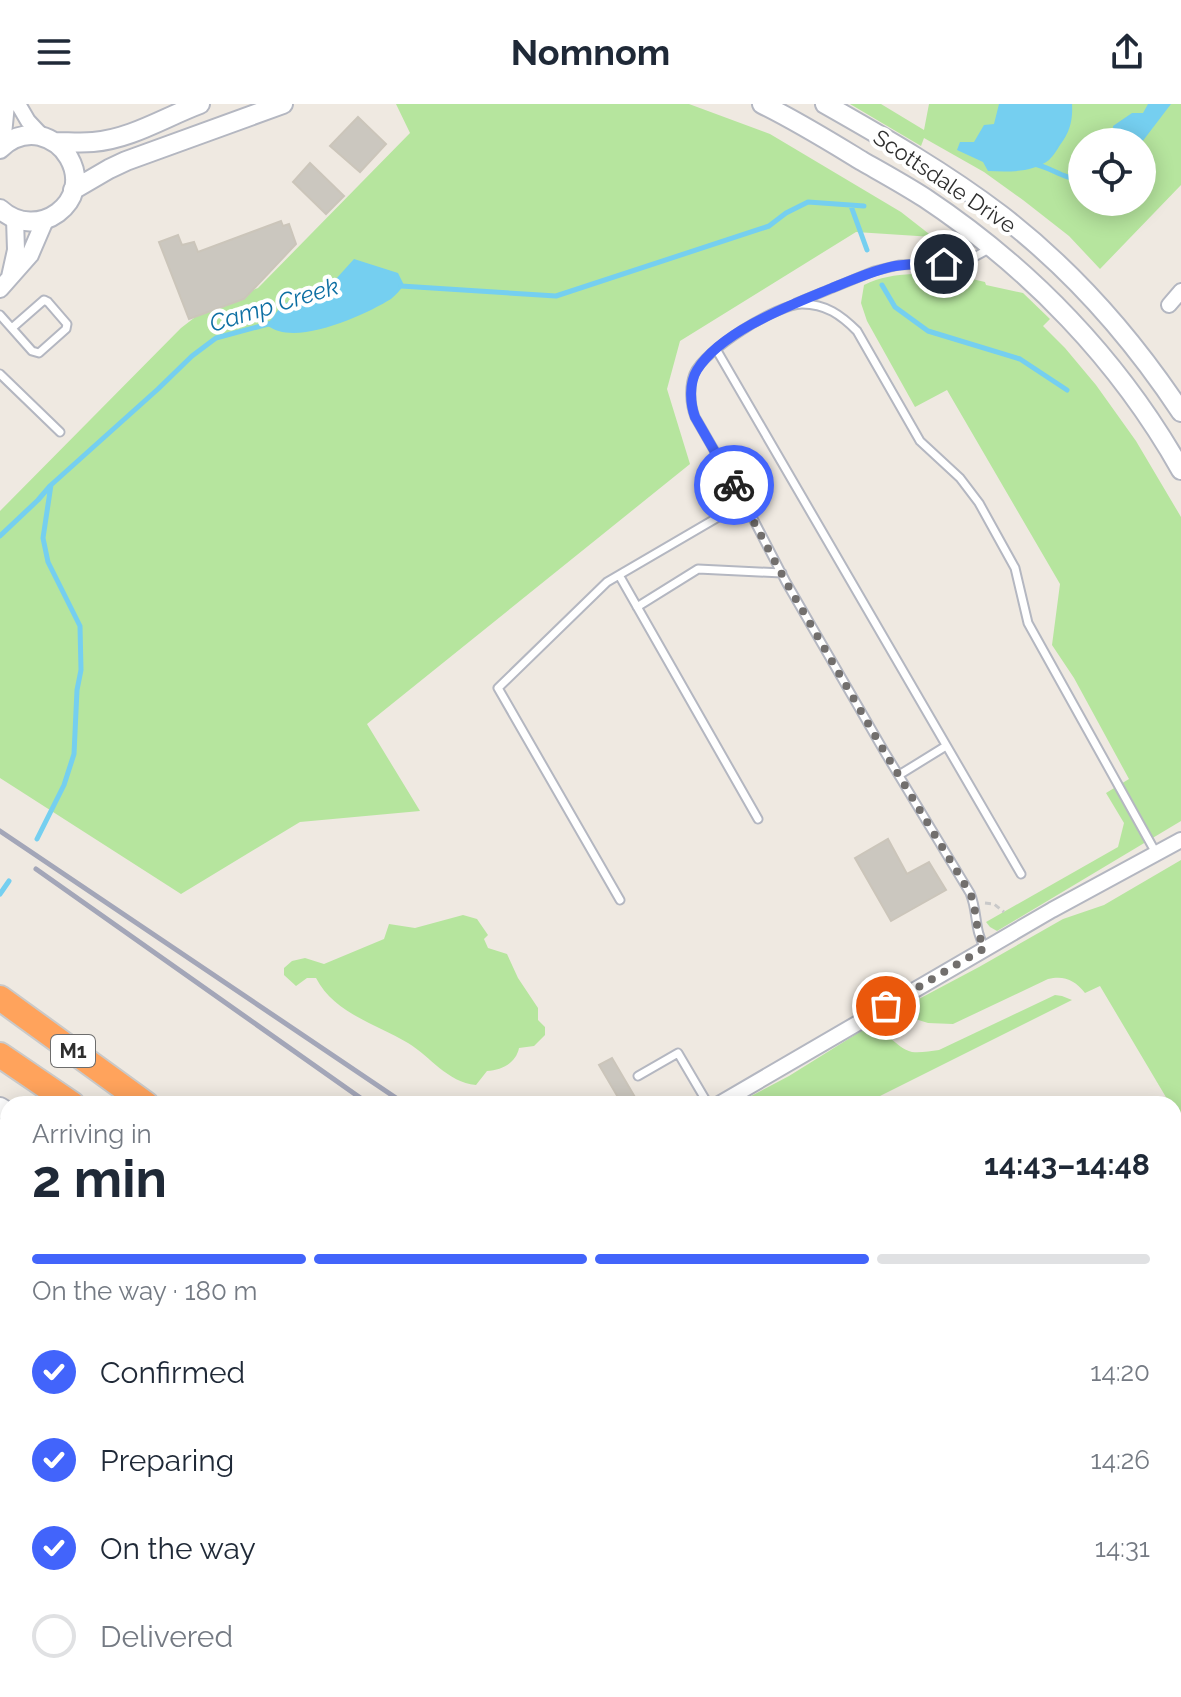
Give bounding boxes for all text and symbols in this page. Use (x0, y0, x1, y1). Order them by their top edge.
icon: menu (32, 30, 76, 74)
icon: share (1105, 30, 1149, 74)
text: Nomnom (511, 31, 670, 73)
street label: Scottsdale Drive (869, 124, 1021, 238)
map controls (1068, 128, 1156, 216)
button: locate (1068, 128, 1156, 216)
pin (910, 230, 978, 298)
icon: home (922, 242, 966, 286)
water label: Camp Creek (206, 271, 342, 338)
courier (694, 445, 774, 525)
icon: bike (712, 463, 756, 507)
pin (852, 972, 920, 1040)
icon: bag (864, 984, 908, 1028)
road number: M1 (51, 1035, 95, 1067)
text: Arriving in (32, 1119, 152, 1149)
text: 14:43–14:48 (984, 1147, 1150, 1182)
text: 2 min (32, 1148, 167, 1209)
text: On the way · 180 m (32, 1276, 257, 1306)
icon: check (32, 1350, 76, 1394)
text: Confirmed (100, 1355, 245, 1390)
text: 14:20 (1090, 1357, 1150, 1387)
icon: check (32, 1438, 76, 1482)
text: Preparing (100, 1443, 234, 1478)
text: 14:26 (1091, 1445, 1150, 1475)
icon: check (32, 1526, 76, 1570)
text: On the way (100, 1531, 256, 1566)
text: 14:31 (1095, 1533, 1150, 1563)
text: Delivered (100, 1619, 233, 1654)

